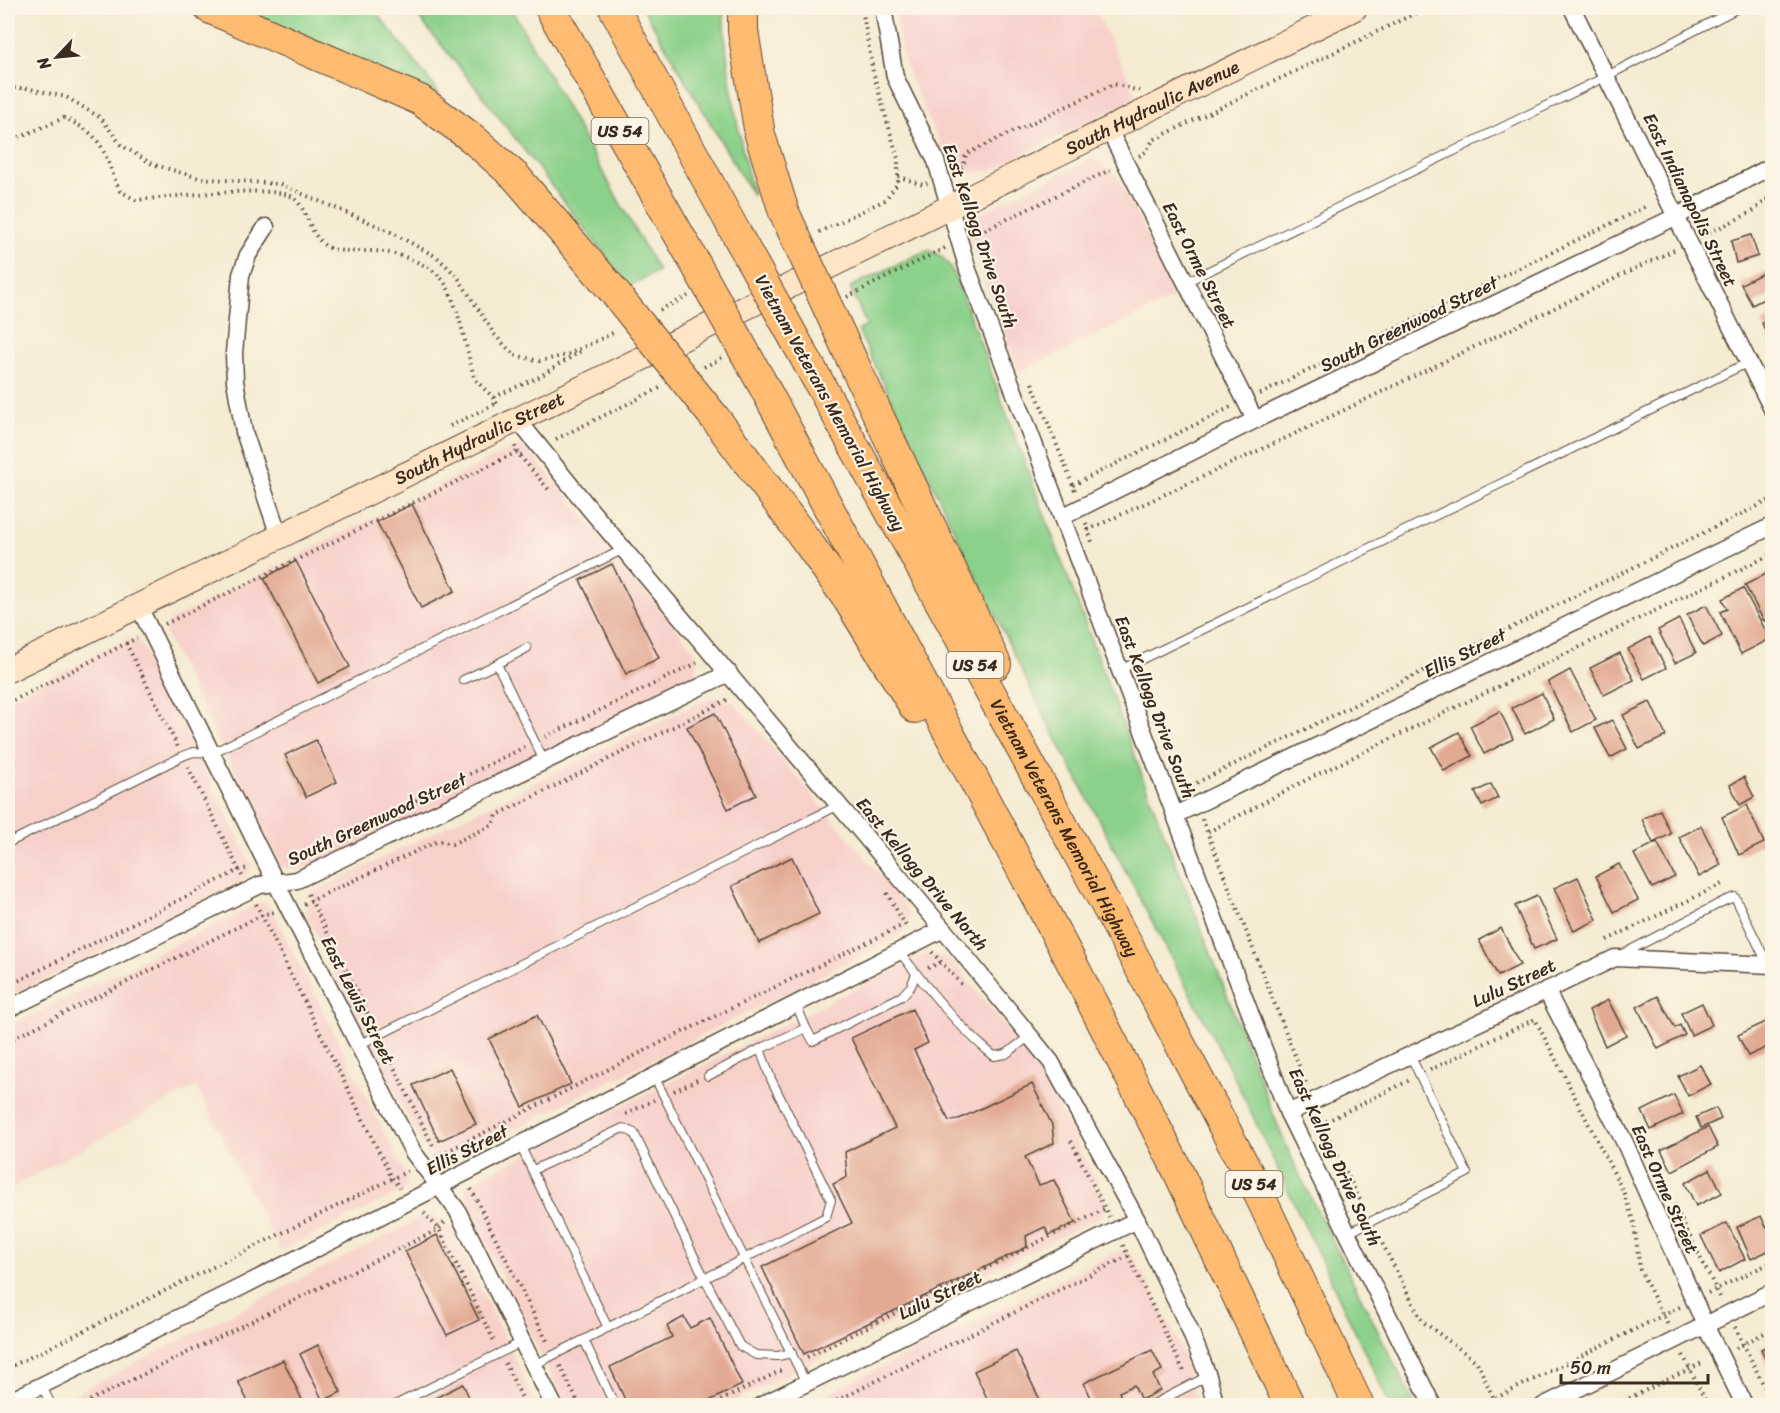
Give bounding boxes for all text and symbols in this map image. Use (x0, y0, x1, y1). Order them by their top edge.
north arrow (27, 27, 87, 87)
text: N (28, 51, 60, 76)
street label: South Hydraulic Avenue (1059, 51, 1245, 164)
street label: East Indianapolis Street (1634, 107, 1746, 293)
road number: US 54 (592, 118, 648, 144)
street label: East Kellogg Drive South (933, 139, 1027, 333)
street label: East Orme Street (1153, 196, 1245, 334)
street label: South Greenwood Street (1314, 266, 1504, 381)
street label: Vietnam Veterans Memorial Highway (746, 268, 915, 538)
street label: South Hydraulic Street (388, 383, 570, 494)
street label: East Kellogg Drive South (1105, 611, 1205, 803)
street label: Ellis Street (1418, 619, 1513, 687)
road number: US 54 (946, 652, 1004, 678)
street label: Vietnam Veterans Memorial Highway (981, 693, 1148, 964)
street label: South Greenwood Street (282, 763, 473, 875)
street label: East Kellogg Drive North (847, 790, 997, 958)
street label: East Lewis Street (312, 930, 404, 1070)
street label: Lulu Street (1467, 949, 1562, 1016)
street label: East Kellogg Drive South (1279, 1062, 1391, 1252)
street label: Ellis Street (420, 1115, 515, 1184)
street label: East Orme Street (1622, 1119, 1708, 1259)
road number: US 54 (1226, 1171, 1282, 1197)
street label: Lulu Street (893, 1261, 987, 1329)
scale bar (1561, 1347, 1708, 1385)
text: 50 m (1570, 1352, 1611, 1384)

